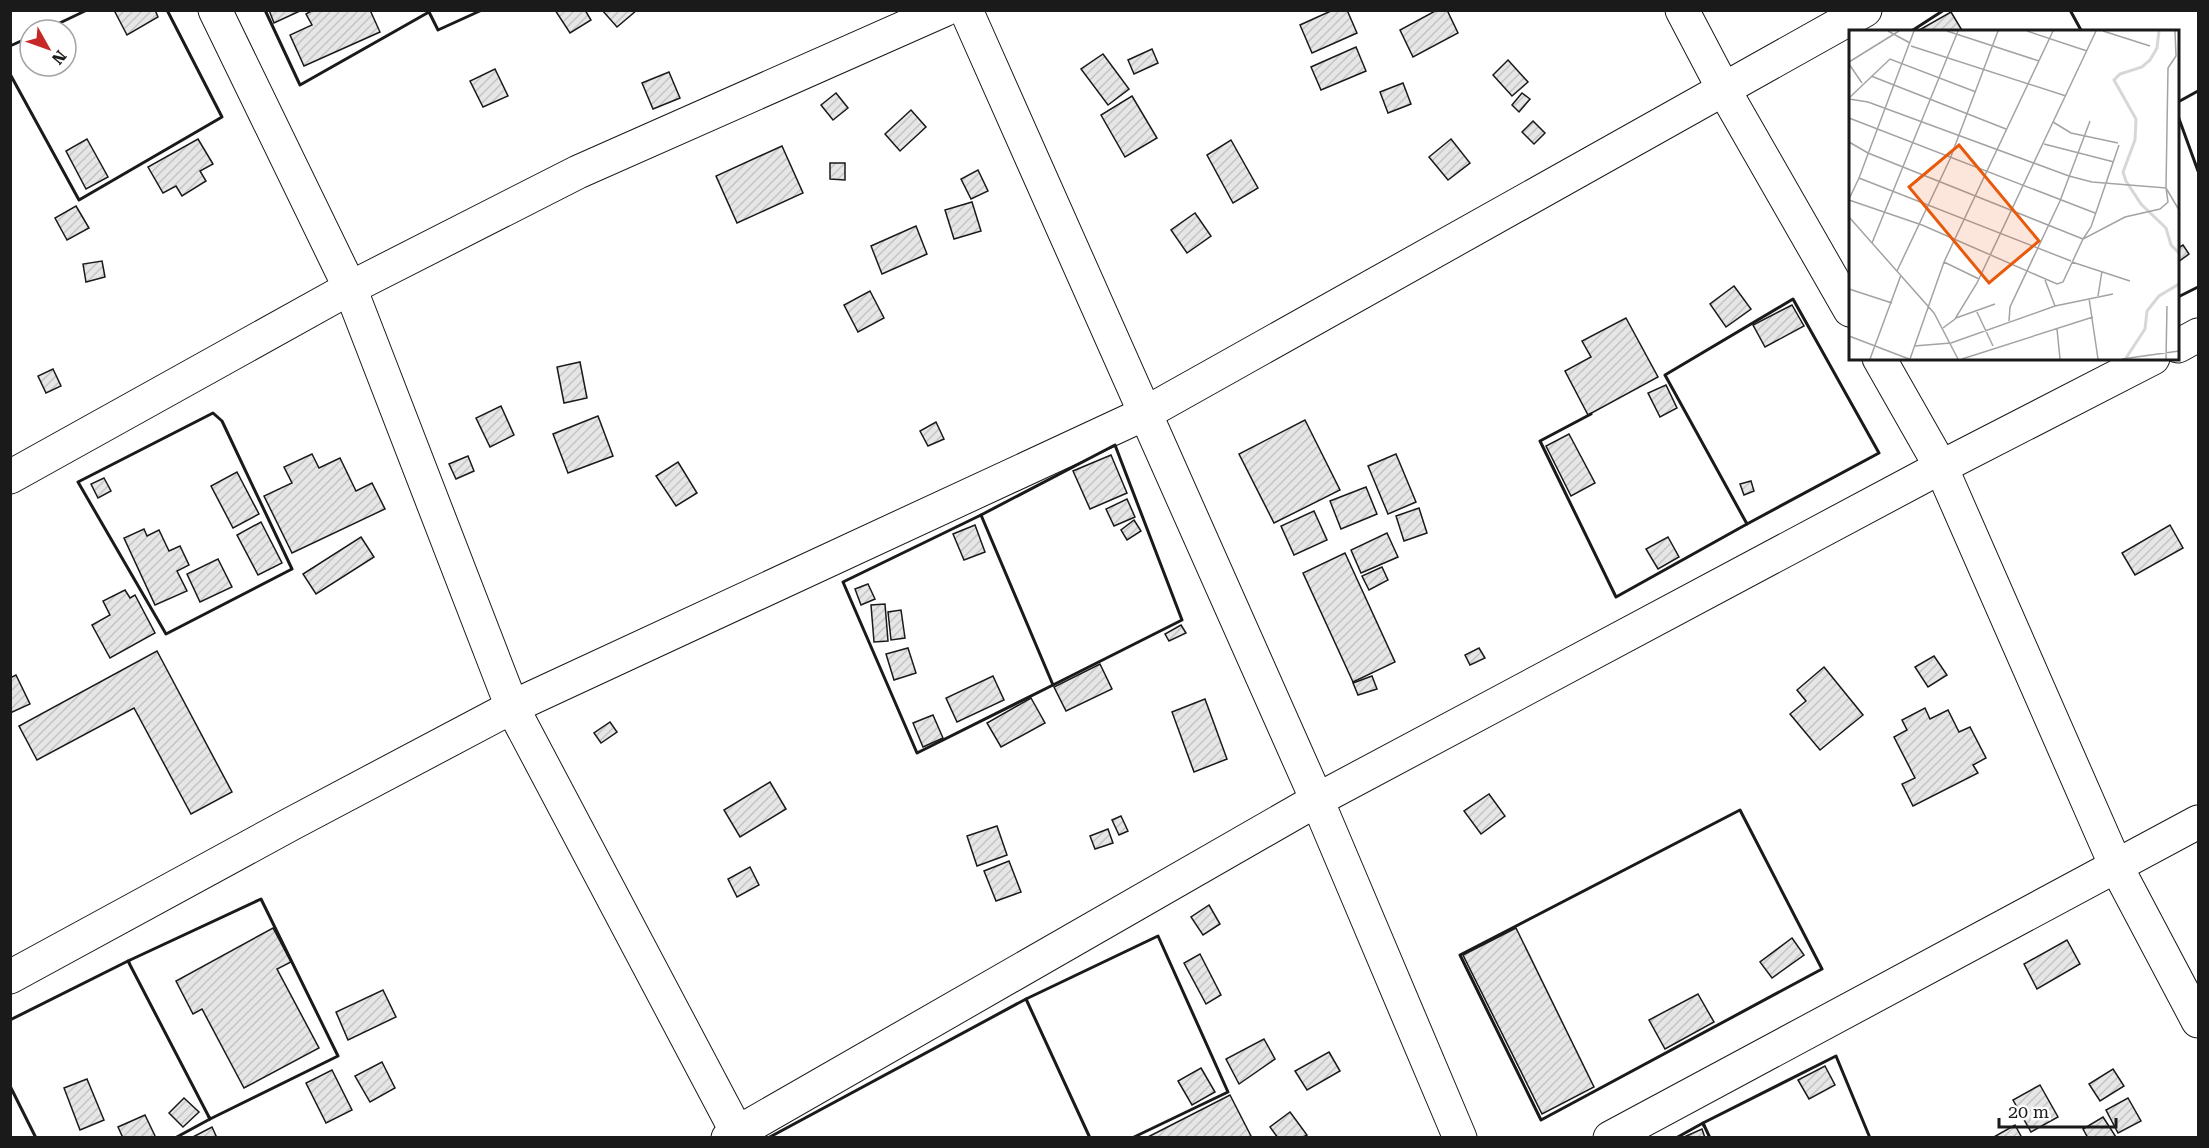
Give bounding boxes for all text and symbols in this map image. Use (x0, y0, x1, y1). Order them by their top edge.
north arrow (18, 18, 78, 78)
inset map (1849, 30, 2179, 360)
text: N (48, 46, 70, 68)
scale bar (1999, 1091, 2116, 1129)
text: 20 m (2008, 1101, 2049, 1122)

